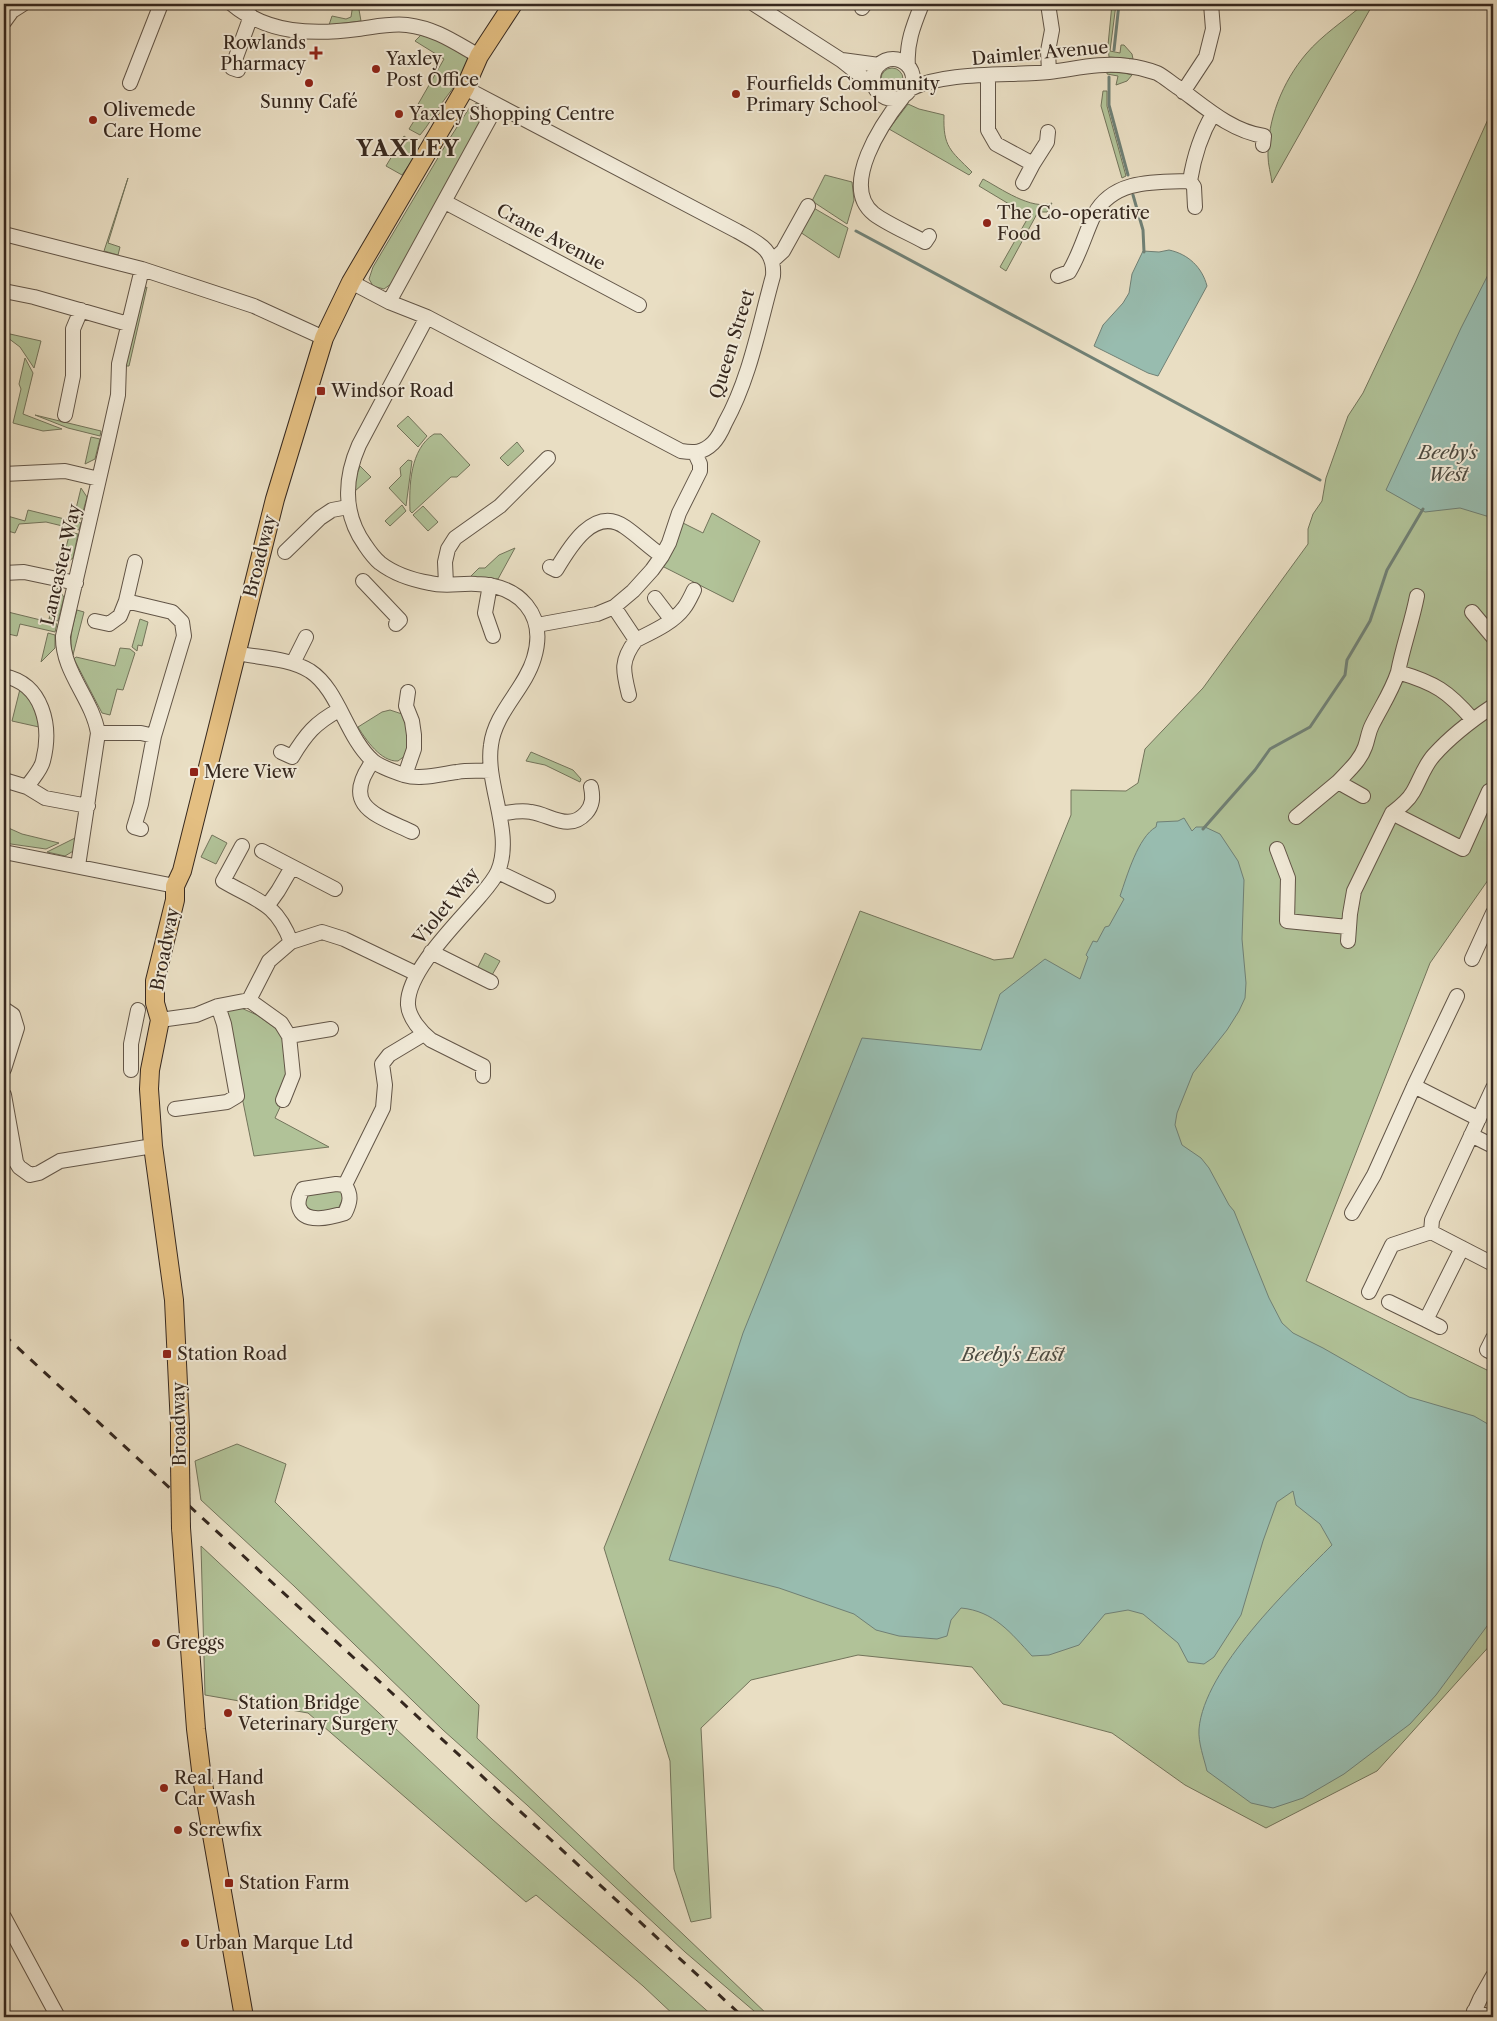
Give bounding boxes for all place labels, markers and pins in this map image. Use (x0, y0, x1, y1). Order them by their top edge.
place label: Rowlands Pharmacy (220, 32, 307, 75)
marker: Rowlands Pharmacy (310, 47, 322, 59)
place label: Yaxley Post Office (385, 48, 479, 91)
marker: Yaxley Post Office (370, 63, 382, 75)
place label: Fourfields Community Primary School (746, 73, 941, 116)
marker: Sunny Café (303, 77, 315, 89)
marker: Fourfields Community Primary School (730, 88, 742, 100)
place label: Sunny Café (260, 91, 358, 113)
place label: Olivemede Care Home (103, 99, 201, 142)
place label: Yaxley Shopping Centre (408, 103, 615, 125)
marker: Yaxley Shopping Centre (393, 108, 405, 120)
marker: Olivemede Care Home (87, 114, 99, 126)
place label: The Co-operative Food (997, 202, 1150, 245)
marker: The Co-operative Food (981, 217, 993, 229)
place label: Windsor Road (330, 380, 454, 402)
marker: Windsor Road (315, 385, 327, 397)
place label: Mere View (204, 761, 298, 783)
marker: Mere View (188, 766, 200, 778)
place label: Station Road (177, 1343, 287, 1365)
marker: Station Road (161, 1348, 173, 1360)
place label: Greggs (166, 1632, 225, 1654)
marker: Greggs (150, 1637, 162, 1649)
place label: Station Bridge Veterinary Surgery (237, 1692, 399, 1735)
marker: Station Bridge Veterinary Surgery (222, 1707, 234, 1719)
place label: Real Hand Car Wash (174, 1767, 264, 1810)
marker: Real Hand Car Wash (158, 1782, 170, 1794)
place label: Screwfix (188, 1819, 263, 1841)
marker: Screwfix (172, 1824, 184, 1836)
place label: Station Farm (239, 1872, 350, 1894)
marker: Station Farm (223, 1877, 235, 1889)
place label: Urban Marque Ltd (195, 1932, 353, 1954)
marker: Urban Marque Ltd (179, 1937, 191, 1949)

